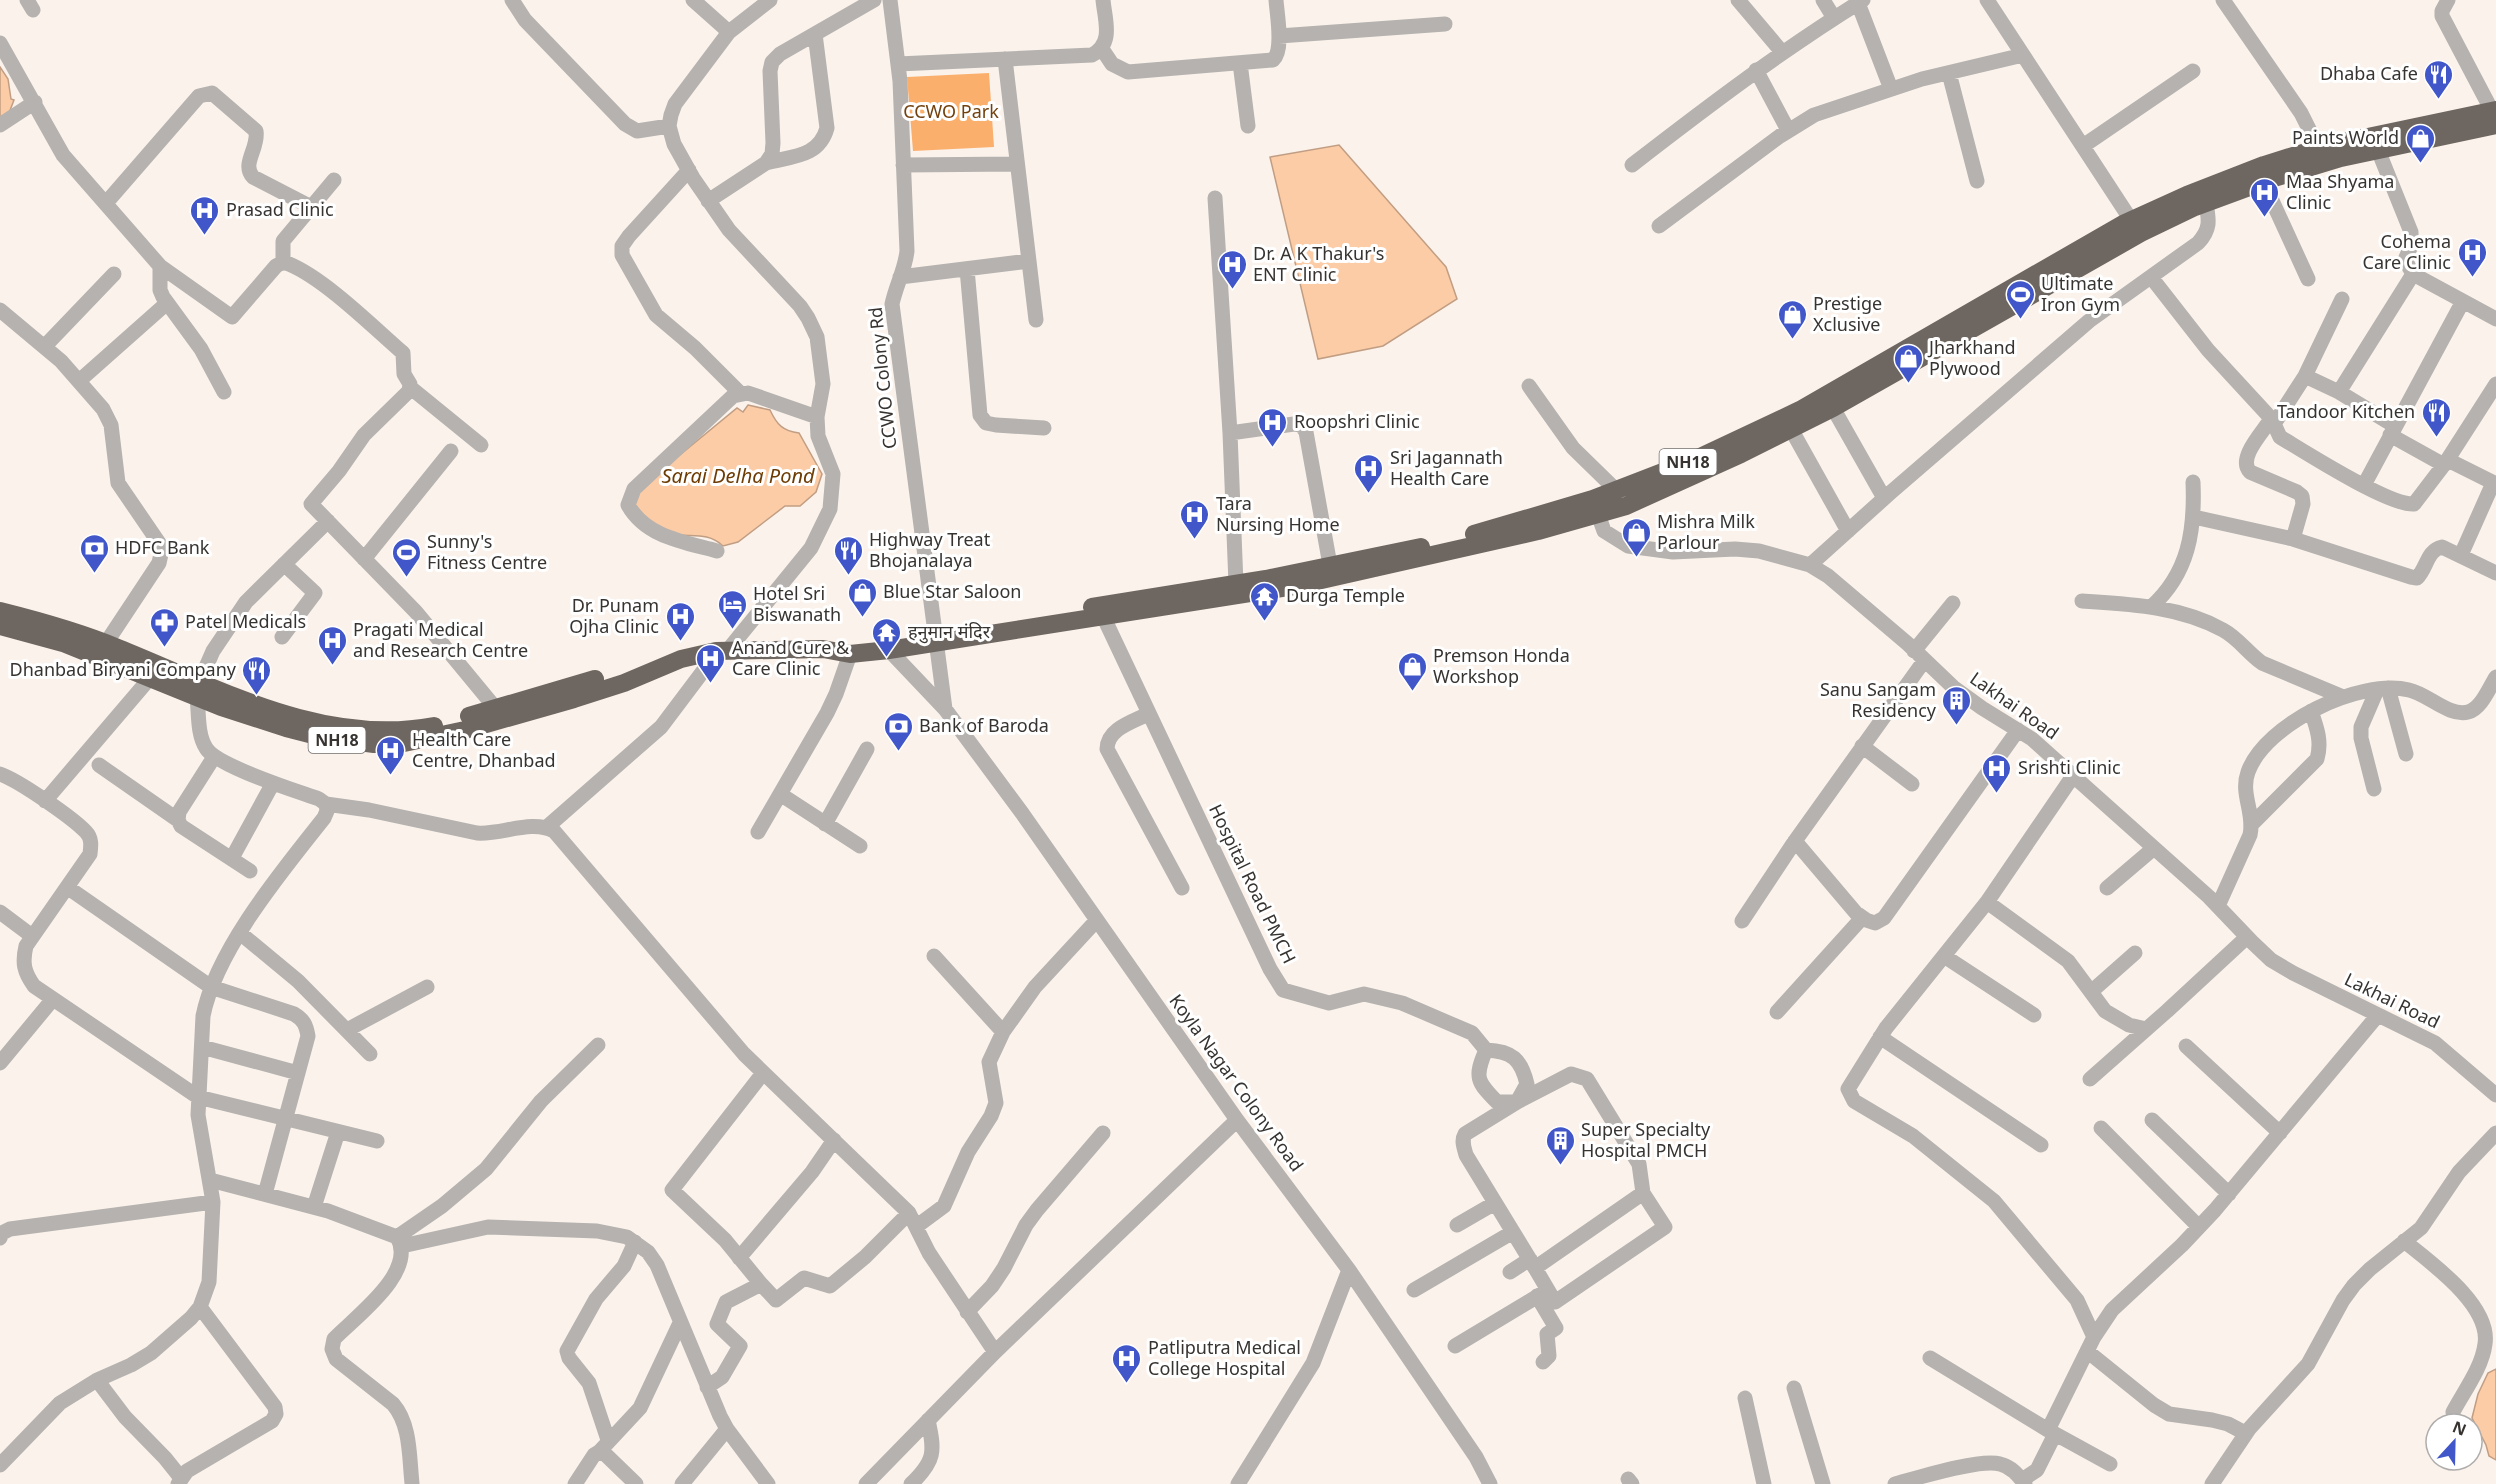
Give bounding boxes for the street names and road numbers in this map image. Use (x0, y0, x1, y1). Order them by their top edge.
street label: CCWO Colony Rd (863, 306, 901, 450)
road number: NH18 (1660, 449, 1716, 475)
street label: Lakhai Road (1966, 666, 2064, 745)
road number: NH18 (308, 727, 366, 753)
street label: Hospital Road PMCH (1204, 800, 1302, 967)
street label: Lakhai Road (2341, 967, 2444, 1033)
street label: Koyla Nagar Colony Road (1164, 989, 1309, 1176)

